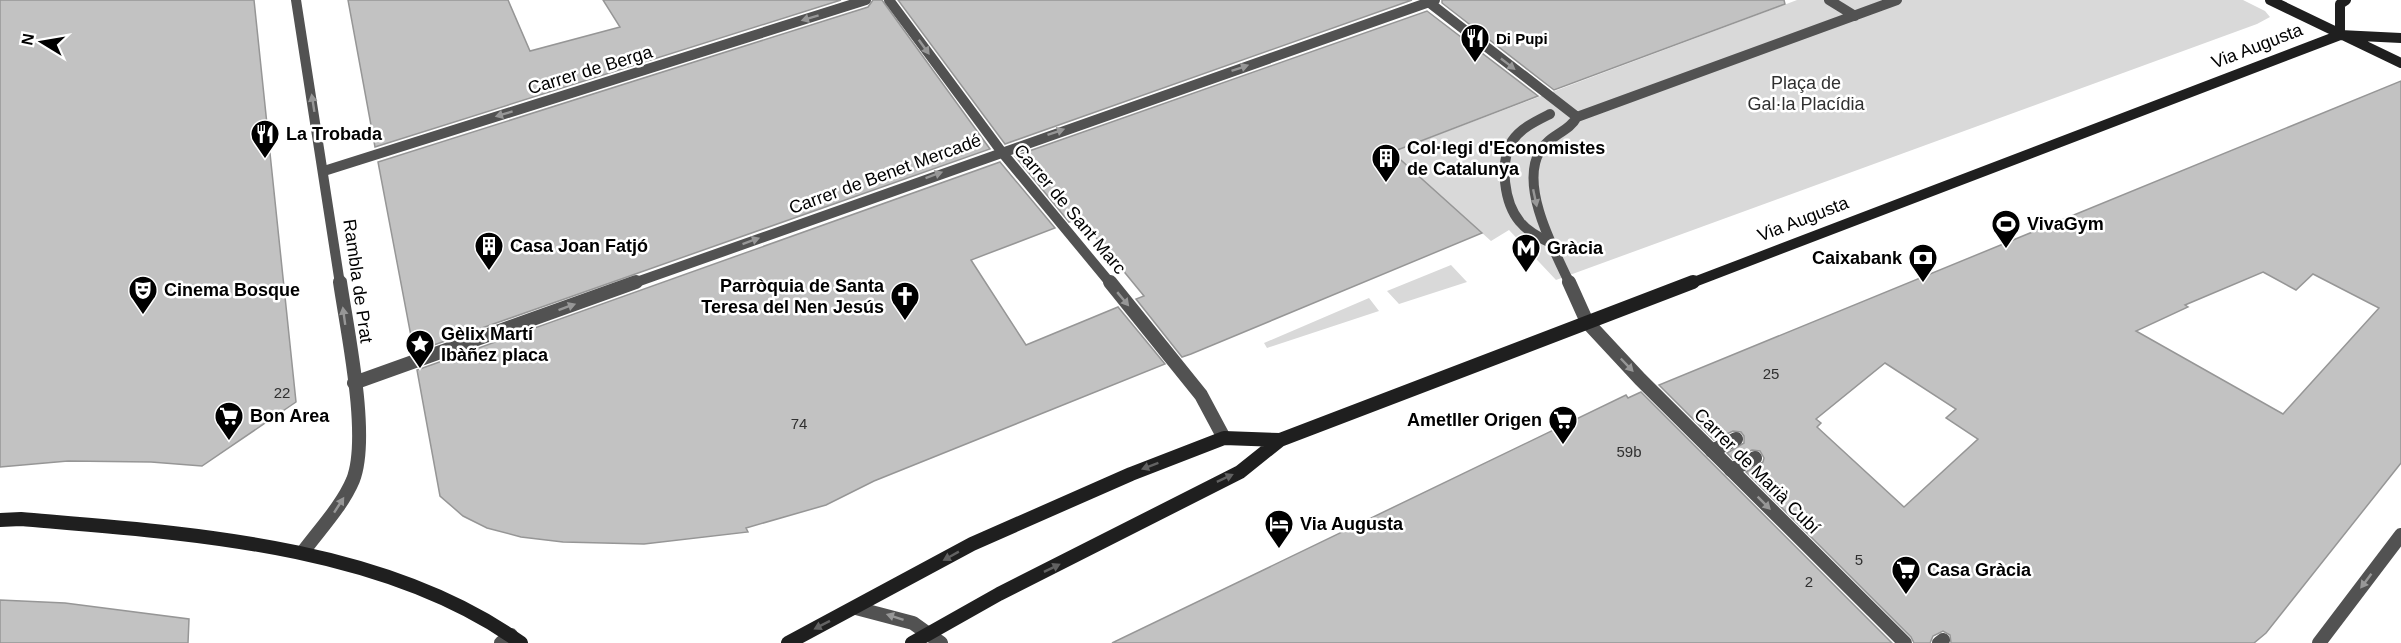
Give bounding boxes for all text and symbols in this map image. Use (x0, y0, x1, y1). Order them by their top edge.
north arrow (12, 12, 72, 72)
one-way arrow (801, 13, 819, 23)
street label: Via Augusta (2209, 19, 2306, 72)
restaurant icon: Di Pupi (1459, 22, 1491, 64)
place label: Di Pupi (1496, 30, 1548, 47)
text: N (18, 32, 37, 47)
one-way arrow (918, 39, 930, 55)
street label: Carrer de Berga (525, 41, 656, 98)
one-way arrow (1501, 57, 1516, 69)
one-way arrow (1231, 62, 1249, 72)
park label: Plaça de Gal·la Placídia (1747, 73, 1866, 114)
one-way arrow (308, 93, 317, 112)
one-way arrow (495, 110, 513, 119)
restaurant icon: La Trobada (249, 118, 281, 160)
place label: La Trobada (286, 124, 383, 144)
one-way arrow (1047, 127, 1065, 137)
street label: Carrer de Benet Mercadé (786, 130, 984, 218)
place label: Col·legi d'Economistes de Catalunya (1407, 138, 1605, 179)
street label: Carrer de Sant Marc (1010, 140, 1130, 278)
building icon: Col·legi d'Economistes de Catalunya (1370, 142, 1402, 184)
one-way arrow (925, 170, 943, 180)
one-way arrow (1531, 189, 1541, 207)
street label: Via Augusta (1755, 192, 1852, 245)
sports icon: VivaGym (1990, 208, 2022, 250)
place label: VivaGym (2027, 214, 2104, 234)
street label: Rambla de Prat (339, 218, 377, 344)
building icon: Casa Joan Fatjó (473, 230, 505, 272)
metro station icon: Gràcia (1510, 232, 1542, 274)
place label: Casa Joan Fatjó (510, 236, 648, 256)
one-way arrow (742, 236, 760, 246)
place label: Gràcia (1547, 238, 1604, 258)
bank icon: Caixabank (1907, 242, 1939, 284)
place label: Caixabank (1812, 248, 1903, 268)
theatre icon: Cinema Bosque (127, 274, 159, 316)
place label: Parròquia de Santa Teresa del Nen Jesús (701, 276, 885, 317)
place label: Cinema Bosque (164, 280, 300, 300)
church icon: Parròquia de Santa Teresa del Nen Jesús (889, 280, 921, 322)
one-way arrow (1116, 291, 1129, 306)
one-way arrow (559, 302, 577, 312)
one-way arrow (340, 307, 349, 326)
place label: Gèlix Martí Ibàñez placa (441, 324, 549, 365)
place icon: Gèlix Martí Ibàñez placa (404, 328, 436, 370)
one-way arrow (1619, 358, 1633, 372)
house number: 25 (1763, 365, 1779, 382)
house number: 22 (274, 384, 290, 401)
supermarket icon: Bon Area (213, 400, 245, 442)
supermarket icon: Ametller Origen (1547, 404, 1579, 446)
street label: Carrer de Marià Cubí (1690, 404, 1824, 538)
place label: Bon Area (250, 406, 330, 426)
place label: Ametller Origen (1407, 410, 1542, 430)
house number: 74 (791, 415, 807, 432)
house number: 59b (1616, 443, 1642, 460)
one-way arrow (1140, 462, 1158, 472)
one-way arrow (1217, 474, 1234, 483)
one-way arrow (1757, 496, 1771, 510)
one-way arrow (333, 497, 344, 514)
hotel icon: Via Augusta (1263, 508, 1295, 550)
place label: Via Augusta (1300, 514, 1404, 534)
one-way arrow (942, 551, 959, 561)
house number: 5 (1855, 551, 1863, 568)
supermarket icon: Casa Gràcia (1890, 554, 1922, 596)
place label: Casa Gràcia (1927, 560, 2032, 580)
one-way arrow (1043, 563, 1060, 572)
house number: 2 (1805, 573, 1813, 590)
one-way arrow (2360, 574, 2372, 589)
one-way arrow (886, 612, 904, 621)
one-way arrow (813, 621, 830, 630)

